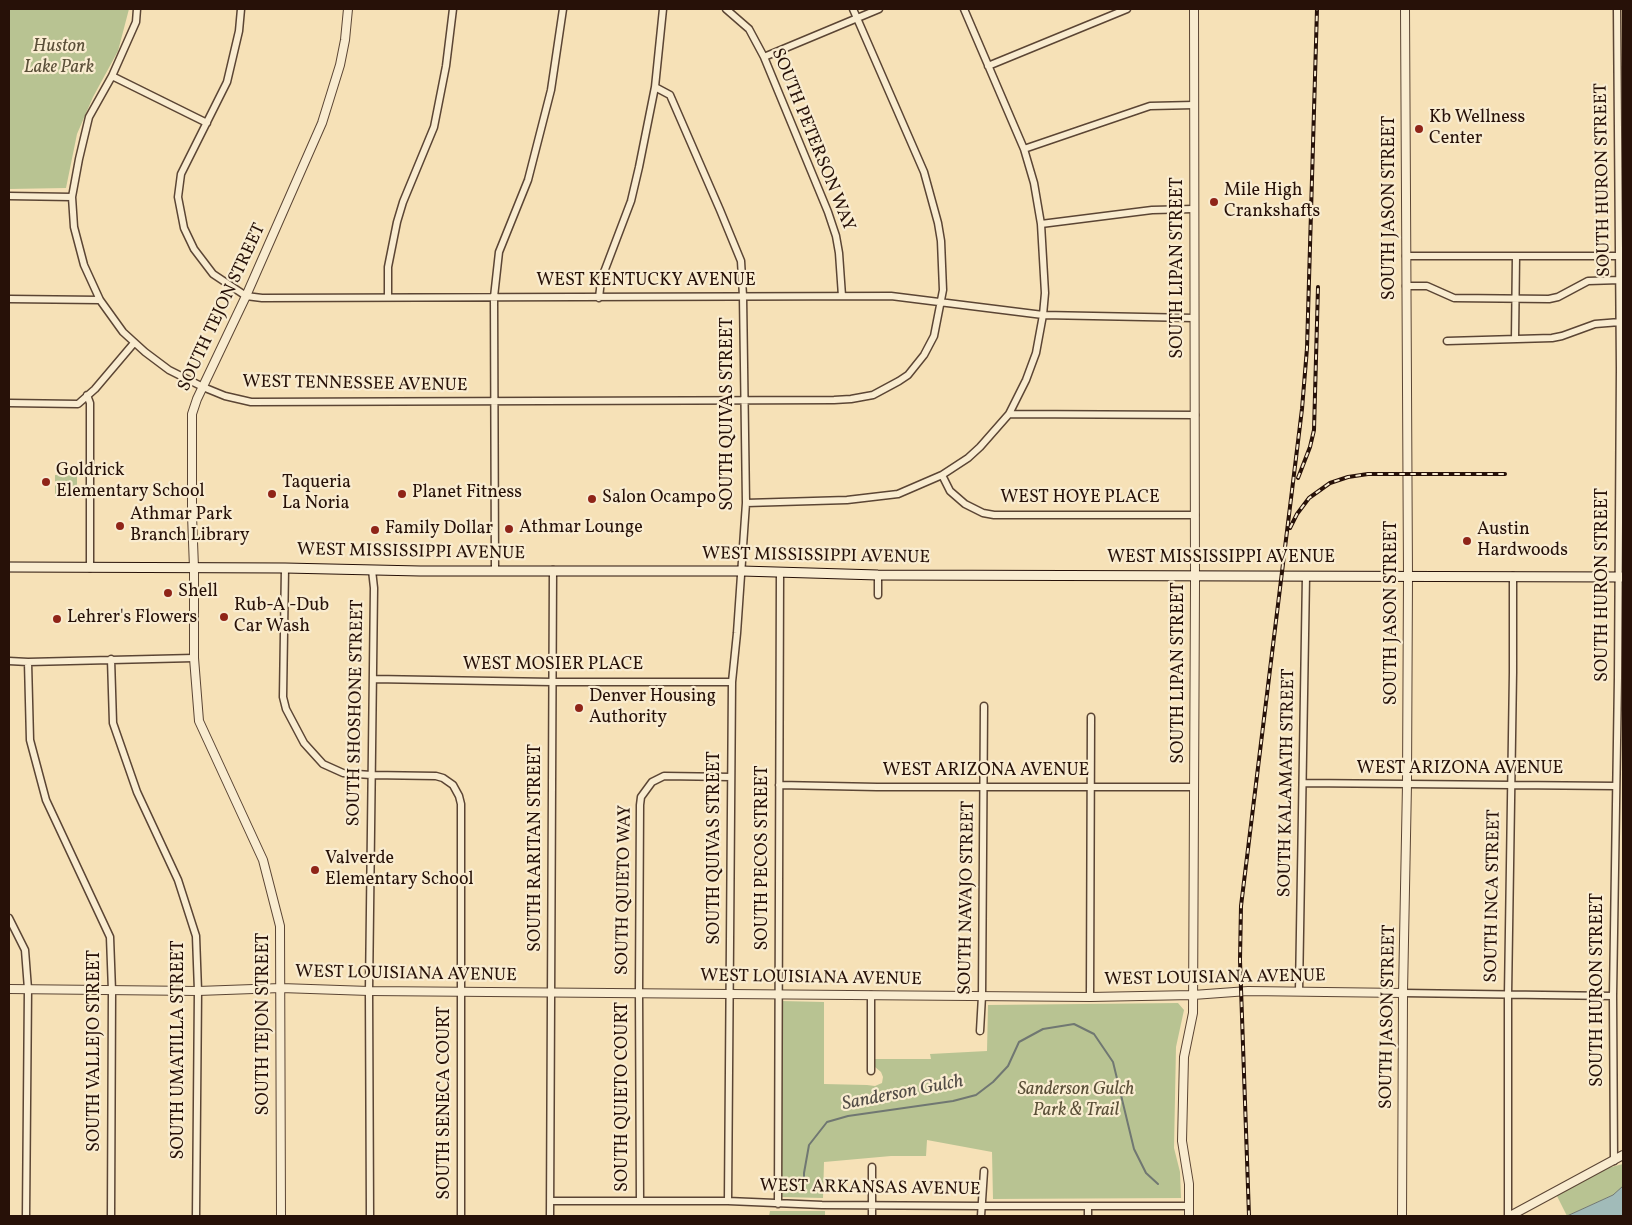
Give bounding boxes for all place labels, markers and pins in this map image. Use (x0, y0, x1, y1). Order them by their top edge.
place label: Kb Wellness Center (1429, 108, 1525, 150)
marker: Kb Wellness Center (1413, 123, 1425, 135)
place label: Mile High Crankshafts (1224, 181, 1320, 223)
marker: Mile High Crankshafts (1208, 196, 1220, 208)
place label: Goldrick Elementary School (56, 461, 205, 504)
place label: Taqueria La Noria (282, 473, 351, 516)
marker: Goldrick Elementary School (40, 476, 52, 488)
place label: Planet Fitness (412, 483, 522, 505)
marker: Taqueria La Noria (266, 488, 278, 500)
marker: Planet Fitness (396, 488, 408, 500)
place label: Salon Ocampo (602, 488, 716, 510)
marker: Salon Ocampo (586, 493, 598, 505)
place label: Athmar Park Branch Library (130, 505, 250, 548)
place label: Athmar Lounge (519, 518, 643, 540)
place label: Family Dollar (385, 519, 493, 541)
marker: Athmar Park Branch Library (114, 520, 126, 532)
place label: Austin Hardwoods (1477, 520, 1568, 562)
marker: Athmar Lounge (503, 523, 515, 535)
marker: Family Dollar (369, 524, 381, 536)
marker: Austin Hardwoods (1461, 535, 1473, 547)
place label: Shell (178, 582, 218, 604)
marker: Shell (162, 587, 174, 599)
place label: Rub-A -Dub Car Wash (234, 596, 329, 638)
place label: Lehrer's Flowers (67, 608, 197, 630)
marker: Rub-A -Dub Car Wash (218, 611, 230, 623)
marker: Lehrer's Flowers (51, 613, 63, 625)
place label: Denver Housing Authority (589, 687, 716, 730)
marker: Denver Housing Authority (573, 702, 585, 714)
place label: Valverde Elementary School (325, 849, 474, 892)
marker: Valverde Elementary School (309, 864, 321, 876)

